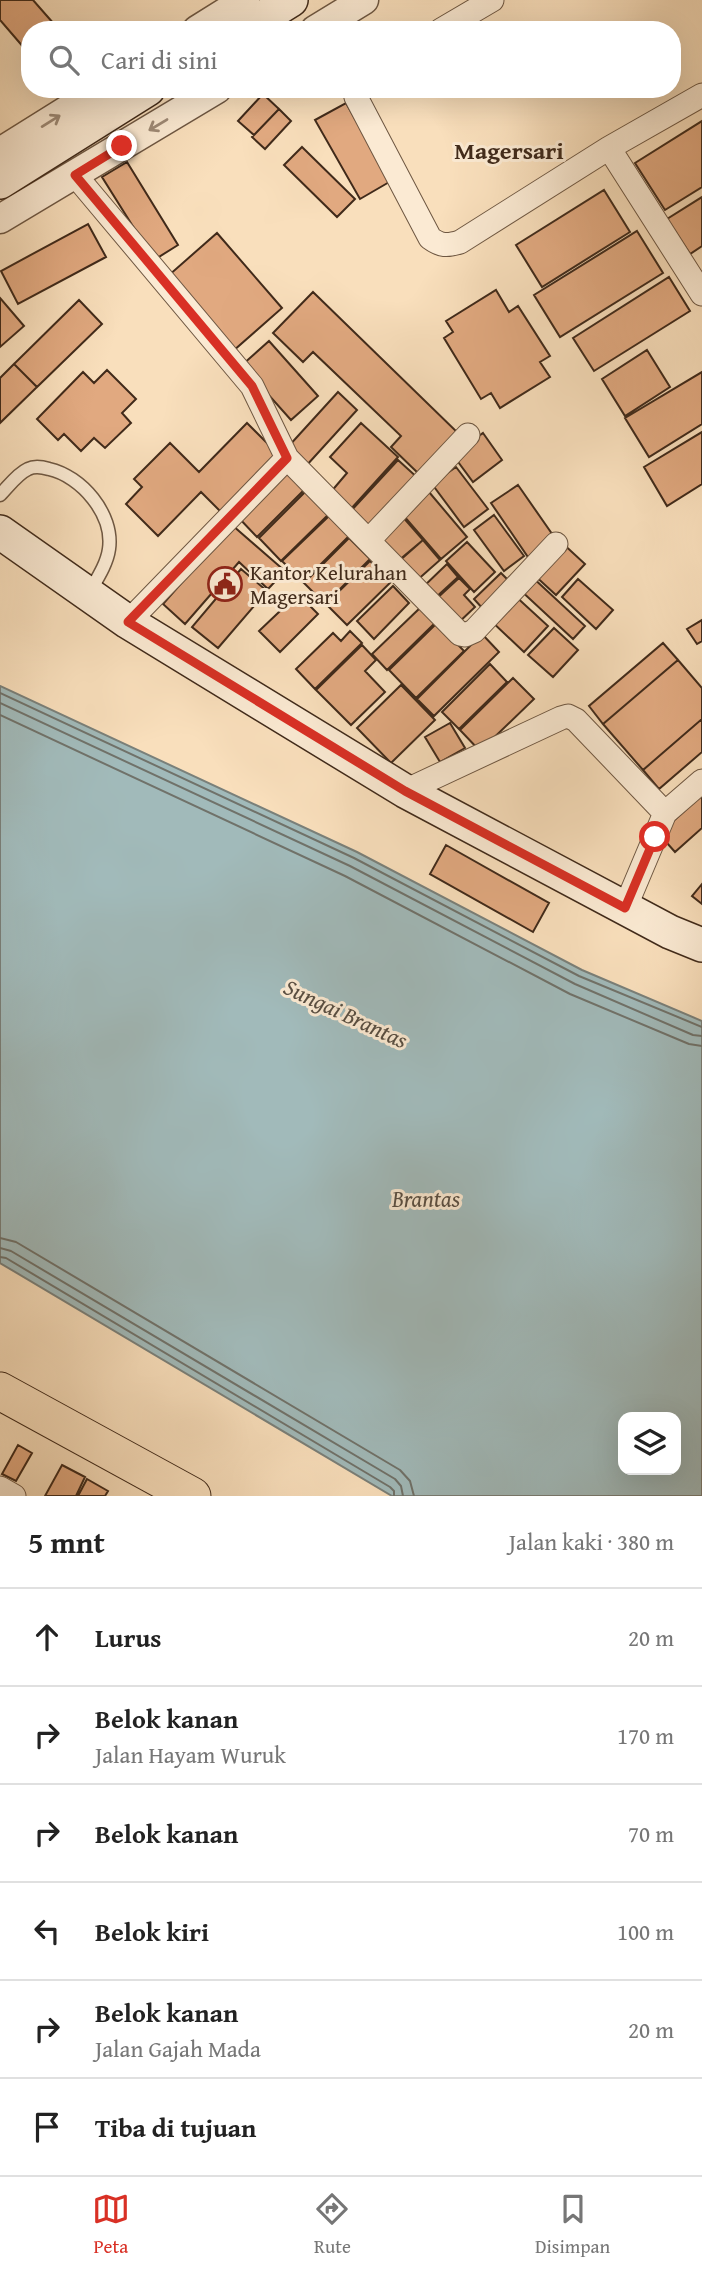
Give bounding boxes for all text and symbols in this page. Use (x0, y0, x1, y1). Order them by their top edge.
search box (21, 21, 681, 98)
text: Cari di sini (101, 40, 218, 79)
icon: search (45, 41, 83, 79)
one-way arrow (40, 113, 60, 127)
one-way arrow (149, 118, 169, 132)
route end (106, 130, 137, 161)
district label: Magersari (454, 133, 564, 168)
place label: Kantor Kelurahan Magersari (250, 557, 407, 612)
public building icon: Kantor Kelurahan Magersari (206, 565, 244, 603)
route start (639, 821, 670, 852)
water label: Sungai Brantas (279, 970, 414, 1056)
water label: Brantas (391, 1182, 461, 1215)
map controls (618, 1412, 681, 1475)
button: layers (618, 1412, 681, 1475)
text: 5 mnt (28, 1520, 105, 1564)
text: Jalan kaki · 380 m (509, 1525, 674, 1558)
icon: ahead (28, 1618, 66, 1656)
text: Lurus (95, 1618, 161, 1657)
text: 20 m (628, 1621, 674, 1654)
text: Belok kanan (95, 1699, 238, 1738)
icon: right (28, 1716, 66, 1754)
text: 170 m (617, 1719, 674, 1752)
text: Jalan Hayam Wuruk (95, 1738, 286, 1771)
icon: right (28, 1814, 66, 1852)
text: Belok kanan (95, 1814, 238, 1853)
text: 70 m (628, 1817, 674, 1850)
icon: left (28, 1912, 66, 1950)
text: Belok kiri (95, 1912, 209, 1951)
text: 100 m (617, 1915, 674, 1948)
text: Belok kanan (95, 1993, 238, 2032)
icon: right (28, 2010, 66, 2048)
text: 20 m (628, 2013, 674, 2046)
text: Jalan Gajah Mada (95, 2032, 261, 2065)
icon: arrive (28, 2108, 66, 2146)
text: Tiba di tujuan (95, 2108, 256, 2147)
tab: Peta (92, 2190, 130, 2260)
tab: Rute (313, 2190, 351, 2260)
tab: Disimpan (535, 2190, 610, 2260)

